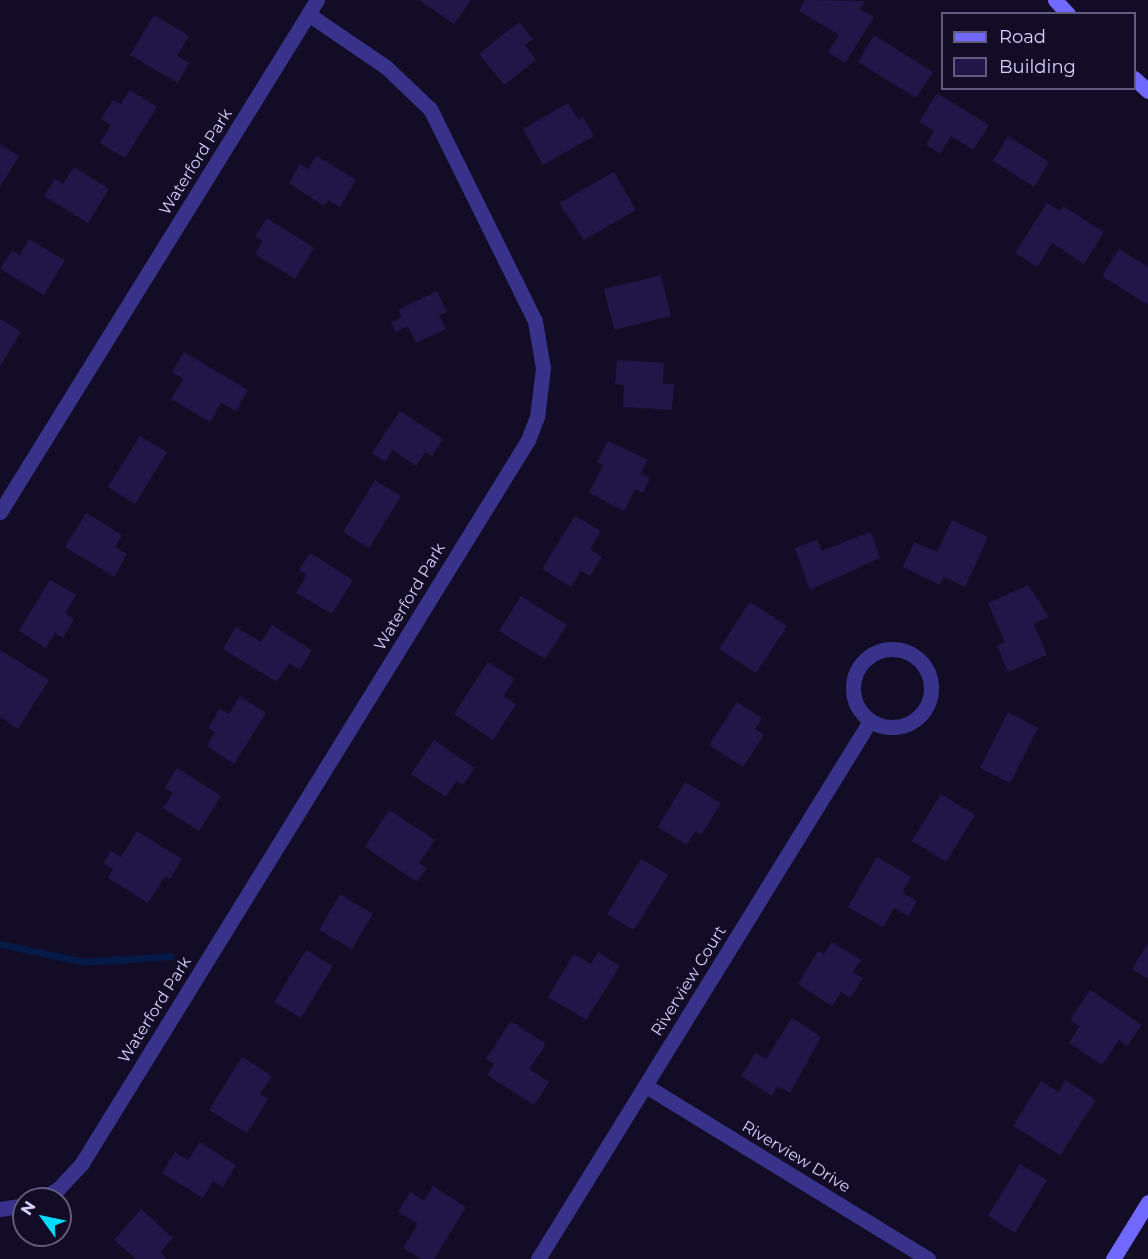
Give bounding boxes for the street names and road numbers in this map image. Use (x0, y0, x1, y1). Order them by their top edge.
street label: Waterford Park (156, 105, 236, 219)
street label: Waterford Park (370, 540, 450, 654)
street label: Riverview Court (647, 922, 731, 1040)
street label: Waterford Park (115, 953, 195, 1067)
street label: Riverview Drive (738, 1117, 854, 1197)

